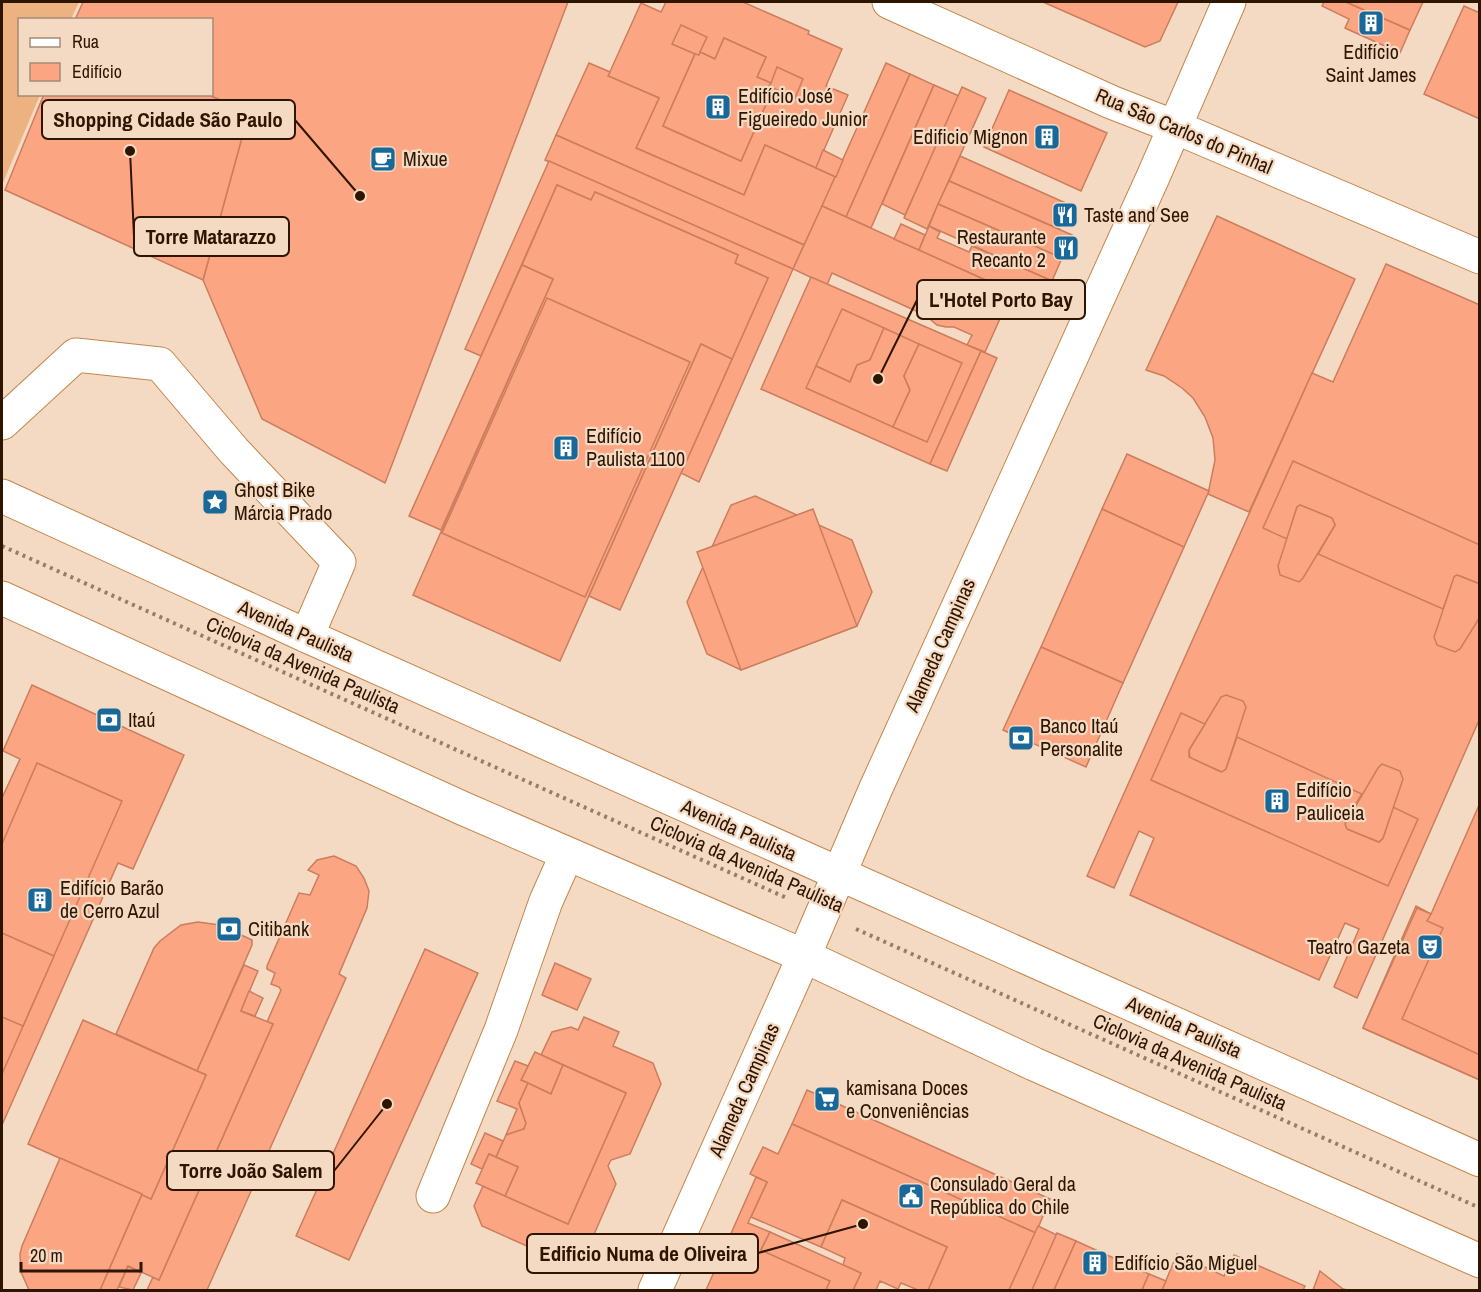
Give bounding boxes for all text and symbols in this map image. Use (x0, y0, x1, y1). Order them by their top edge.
building icon: Edifício Saint James (1356, 8, 1386, 38)
legend (18, 18, 213, 96)
text: Rua (72, 29, 99, 54)
place label: Edifício Saint James (1325, 38, 1417, 88)
text: Edifício (72, 59, 122, 84)
street label: Rua São Carlos do Pinhal (1092, 81, 1277, 180)
place label: Edifício José Figueiredo Junior (738, 82, 868, 132)
building icon: Edifício José Figueiredo Junior (703, 92, 733, 122)
callout: Shopping Cidade São Paulo (42, 100, 295, 139)
text: Shopping Cidade São Paulo (53, 105, 283, 134)
building icon: Edificio Mignon (1032, 122, 1062, 152)
place label: Edificio Mignon (913, 123, 1028, 150)
cafe icon: Mixue (368, 144, 398, 174)
place label: Mixue (403, 145, 448, 172)
restaurant icon: Taste and See (1050, 200, 1080, 230)
place label: Taste and See (1084, 201, 1189, 228)
callout: Torre Matarazzo (134, 217, 289, 256)
text: Torre Matarazzo (146, 222, 276, 251)
place label: Restaurante Recanto 2 (957, 223, 1046, 273)
restaurant icon: Restaurante Recanto 2 (1051, 233, 1081, 263)
callout: L'Hotel Porto Bay (917, 280, 1085, 319)
text: L'Hotel Porto Bay (929, 285, 1073, 314)
place label: Edifício Paulista 1100 (586, 422, 685, 472)
building icon: Edifício Paulista 1100 (551, 433, 581, 463)
place label: Ghost Bike Márcia Prado (234, 476, 332, 526)
place icon: Ghost Bike Márcia Prado (200, 487, 230, 517)
street label: Alameda Campinas (898, 574, 981, 717)
street label: Avenida Paulista (233, 593, 358, 668)
street label: Ciclovia da Avenida Paulista (202, 610, 404, 719)
bank icon: Itaú (94, 705, 124, 735)
place label: Itaú (128, 706, 155, 733)
place label: Banco Itaú Personalite (1040, 712, 1123, 762)
bank icon: Banco Itaú Personalite (1006, 723, 1036, 753)
place label: Edifício Pauliceia (1296, 776, 1364, 826)
building icon: Edifício Pauliceia (1262, 786, 1292, 816)
street label: Avenida Paulista (676, 792, 801, 867)
street label: Ciclovia da Avenida Paulista (646, 809, 848, 918)
place label: Edifício Barão de Cerro Azul (60, 874, 164, 924)
building icon: Edifício Barão de Cerro Azul (25, 885, 55, 915)
bank icon: Citibank (214, 914, 244, 944)
place label: Citibank (248, 915, 310, 942)
theatre icon: Teatro Gazeta (1415, 932, 1445, 962)
place label: Teatro Gazeta (1307, 933, 1410, 960)
street label: Avenida Paulista (1121, 989, 1246, 1064)
street label: Ciclovia da Avenida Paulista (1089, 1007, 1291, 1116)
street label: Alameda Campinas (702, 1019, 785, 1162)
place label: kamisana Doces e Conveniências (846, 1074, 969, 1124)
supermarket icon: kamisana Doces e Conveniências (812, 1084, 842, 1114)
callout: Torre João Salem (167, 1151, 334, 1190)
text: Torre João Salem (179, 1156, 323, 1185)
place label: Consulado Geral da República do Chile (930, 1170, 1076, 1220)
public building icon: Consulado Geral da República do Chile (896, 1181, 926, 1211)
callout: Edificio Numa de Oliveira (527, 1234, 758, 1273)
scale bar (21, 1235, 141, 1273)
text: Edificio Numa de Oliveira (539, 1239, 747, 1268)
text: 20 m (30, 1243, 63, 1268)
building icon: Edifício São Miguel (1080, 1248, 1110, 1278)
place label: Edifício São Miguel (1114, 1249, 1257, 1276)

